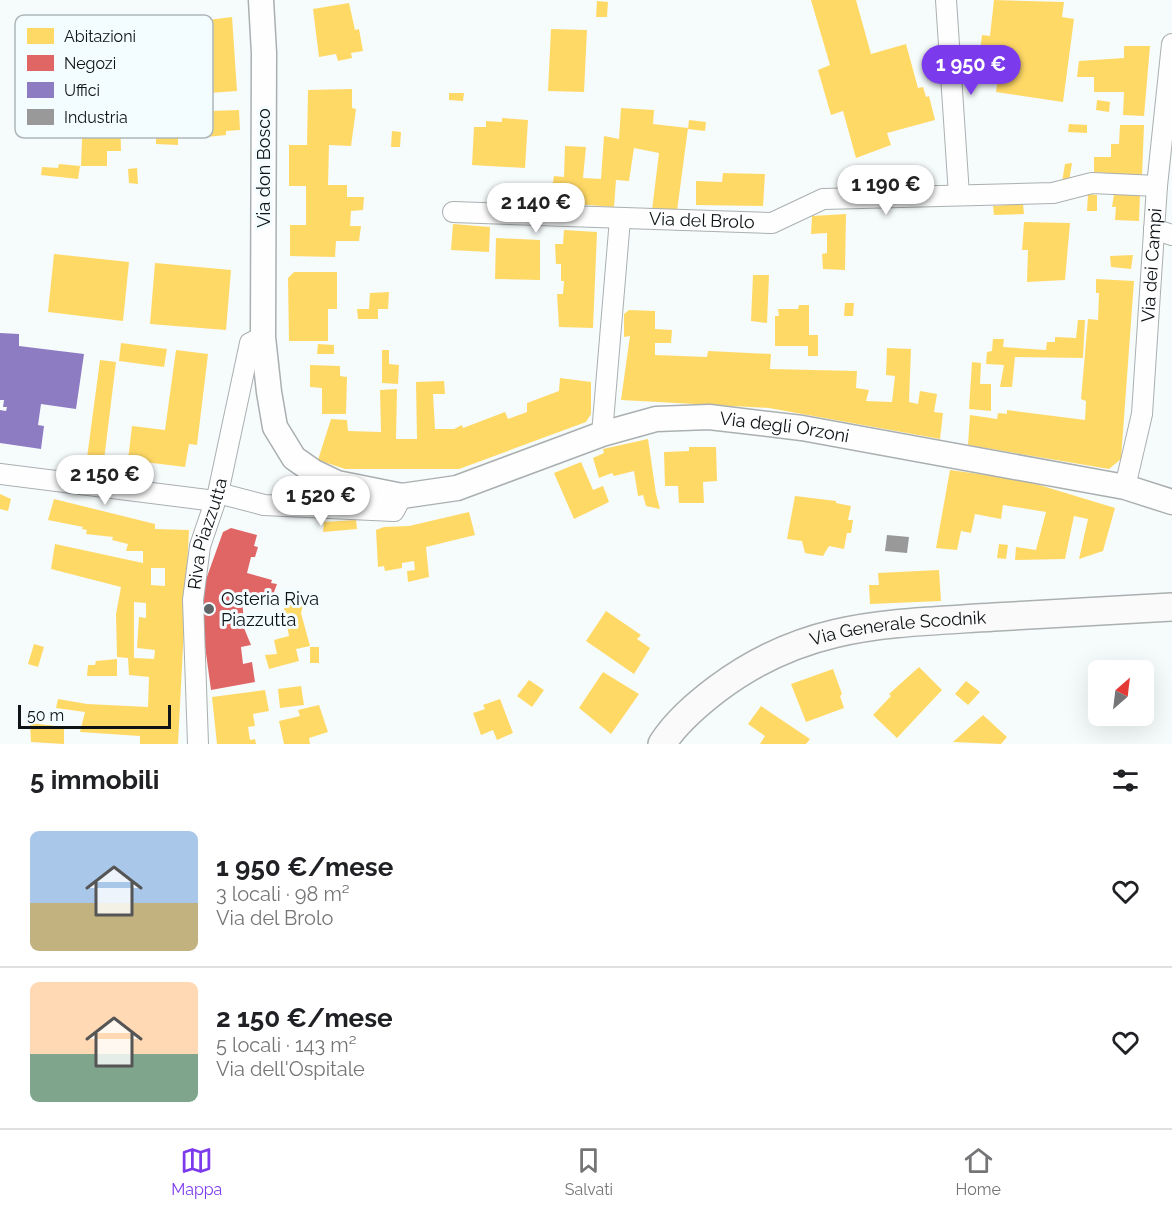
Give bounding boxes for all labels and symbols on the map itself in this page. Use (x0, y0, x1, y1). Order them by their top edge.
legend (15, 15, 213, 138)
text: Abitazioni (64, 27, 136, 46)
pin: 1 950 € (916, 45, 1026, 96)
text: Negozi (64, 54, 116, 73)
text: Uffici (64, 81, 100, 100)
text: Industria (64, 108, 128, 127)
street label: Via don Bosco (253, 108, 274, 228)
pin: 1 190 € (831, 165, 941, 216)
pin: 2 140 € (481, 183, 591, 234)
street label: Via dei Campi (1137, 207, 1166, 323)
street label: Via del Brolo (649, 208, 755, 232)
street label: Via degli Orzoni (719, 407, 851, 446)
pin: 2 150 € (50, 455, 160, 506)
street label: Riva Piazzutta (183, 476, 231, 591)
pin: 1 520 € (266, 476, 376, 527)
place label: Osteria Riva Piazzutta (221, 588, 319, 630)
marker: Osteria Riva Piazzutta (202, 602, 216, 616)
street label: Via Generale Scodnik (807, 607, 987, 650)
north arrow (1088, 660, 1154, 726)
scale bar (18, 702, 171, 730)

